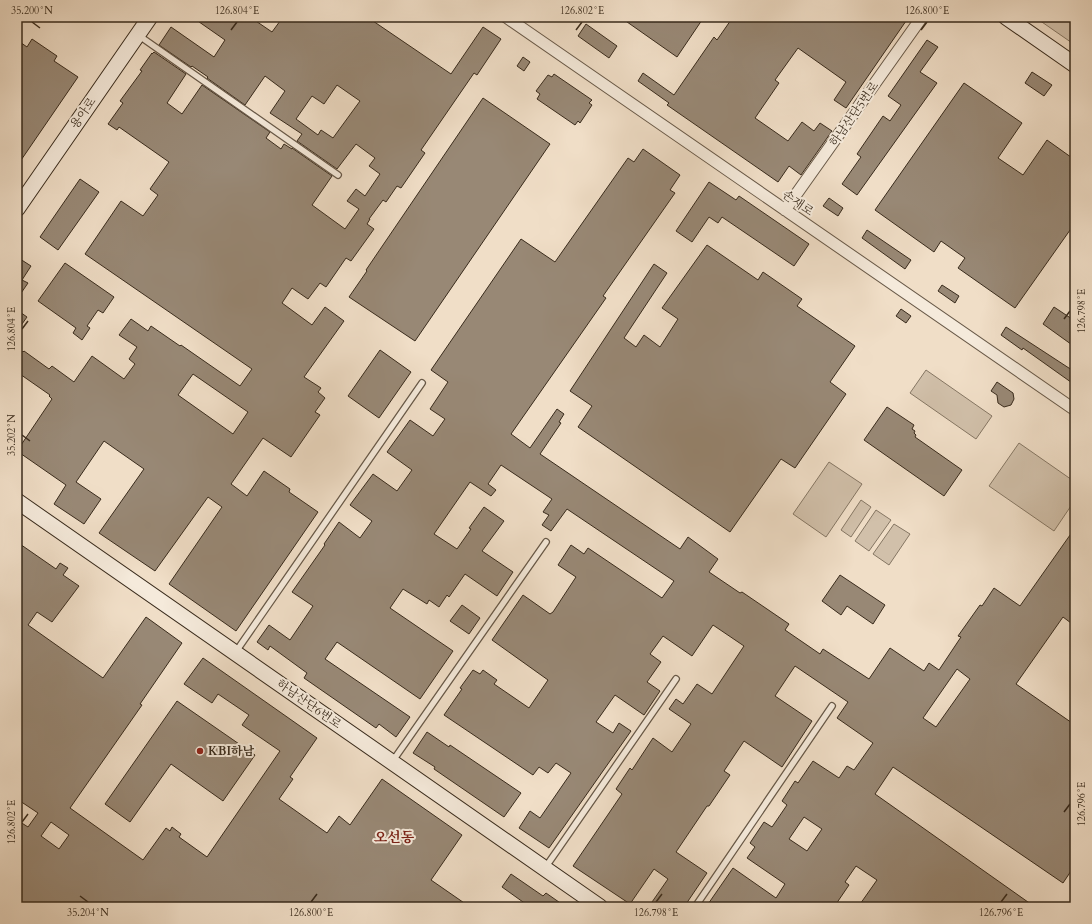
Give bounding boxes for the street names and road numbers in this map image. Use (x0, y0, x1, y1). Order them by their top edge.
street label: 하남산단5번로 (826, 78, 882, 150)
street label: 용아로 (66, 94, 100, 132)
street label: 손재로 (779, 186, 817, 220)
street label: 하남산단6번로 (273, 676, 345, 732)

